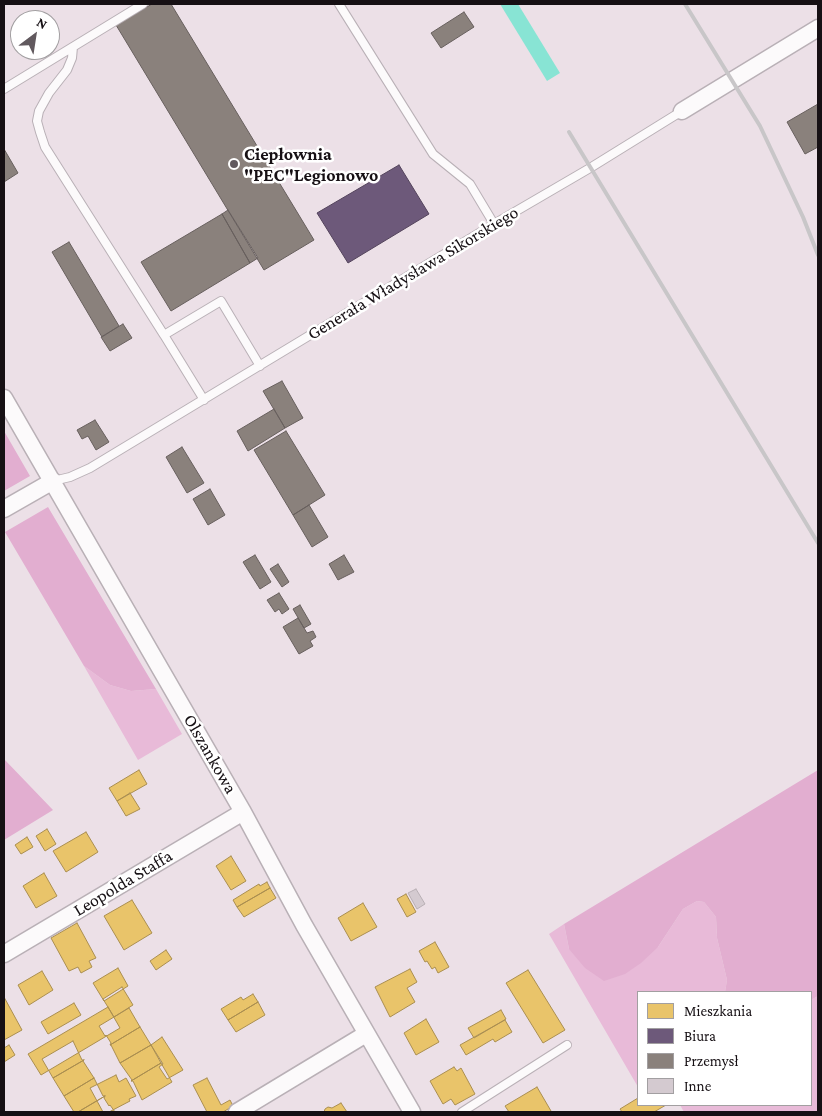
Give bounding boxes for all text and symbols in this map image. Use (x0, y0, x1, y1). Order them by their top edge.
north arrow (10, 10, 60, 60)
text: N (34, 14, 50, 32)
place label: Ciepłownia "PEC"Legionowo (244, 143, 378, 186)
marker: Ciepłownia "PEC"Legionowo (228, 158, 240, 170)
street label: Generała Władysława Sikorskiego (304, 201, 522, 345)
street label: Olszankowa (179, 710, 241, 798)
street label: Leopolda Staffa (70, 845, 176, 921)
legend (637, 991, 812, 1106)
text: Mieszkania (684, 1003, 752, 1019)
text: Biura (684, 1028, 716, 1044)
text: Przemysł (684, 1053, 738, 1069)
text: Inne (684, 1078, 711, 1094)

